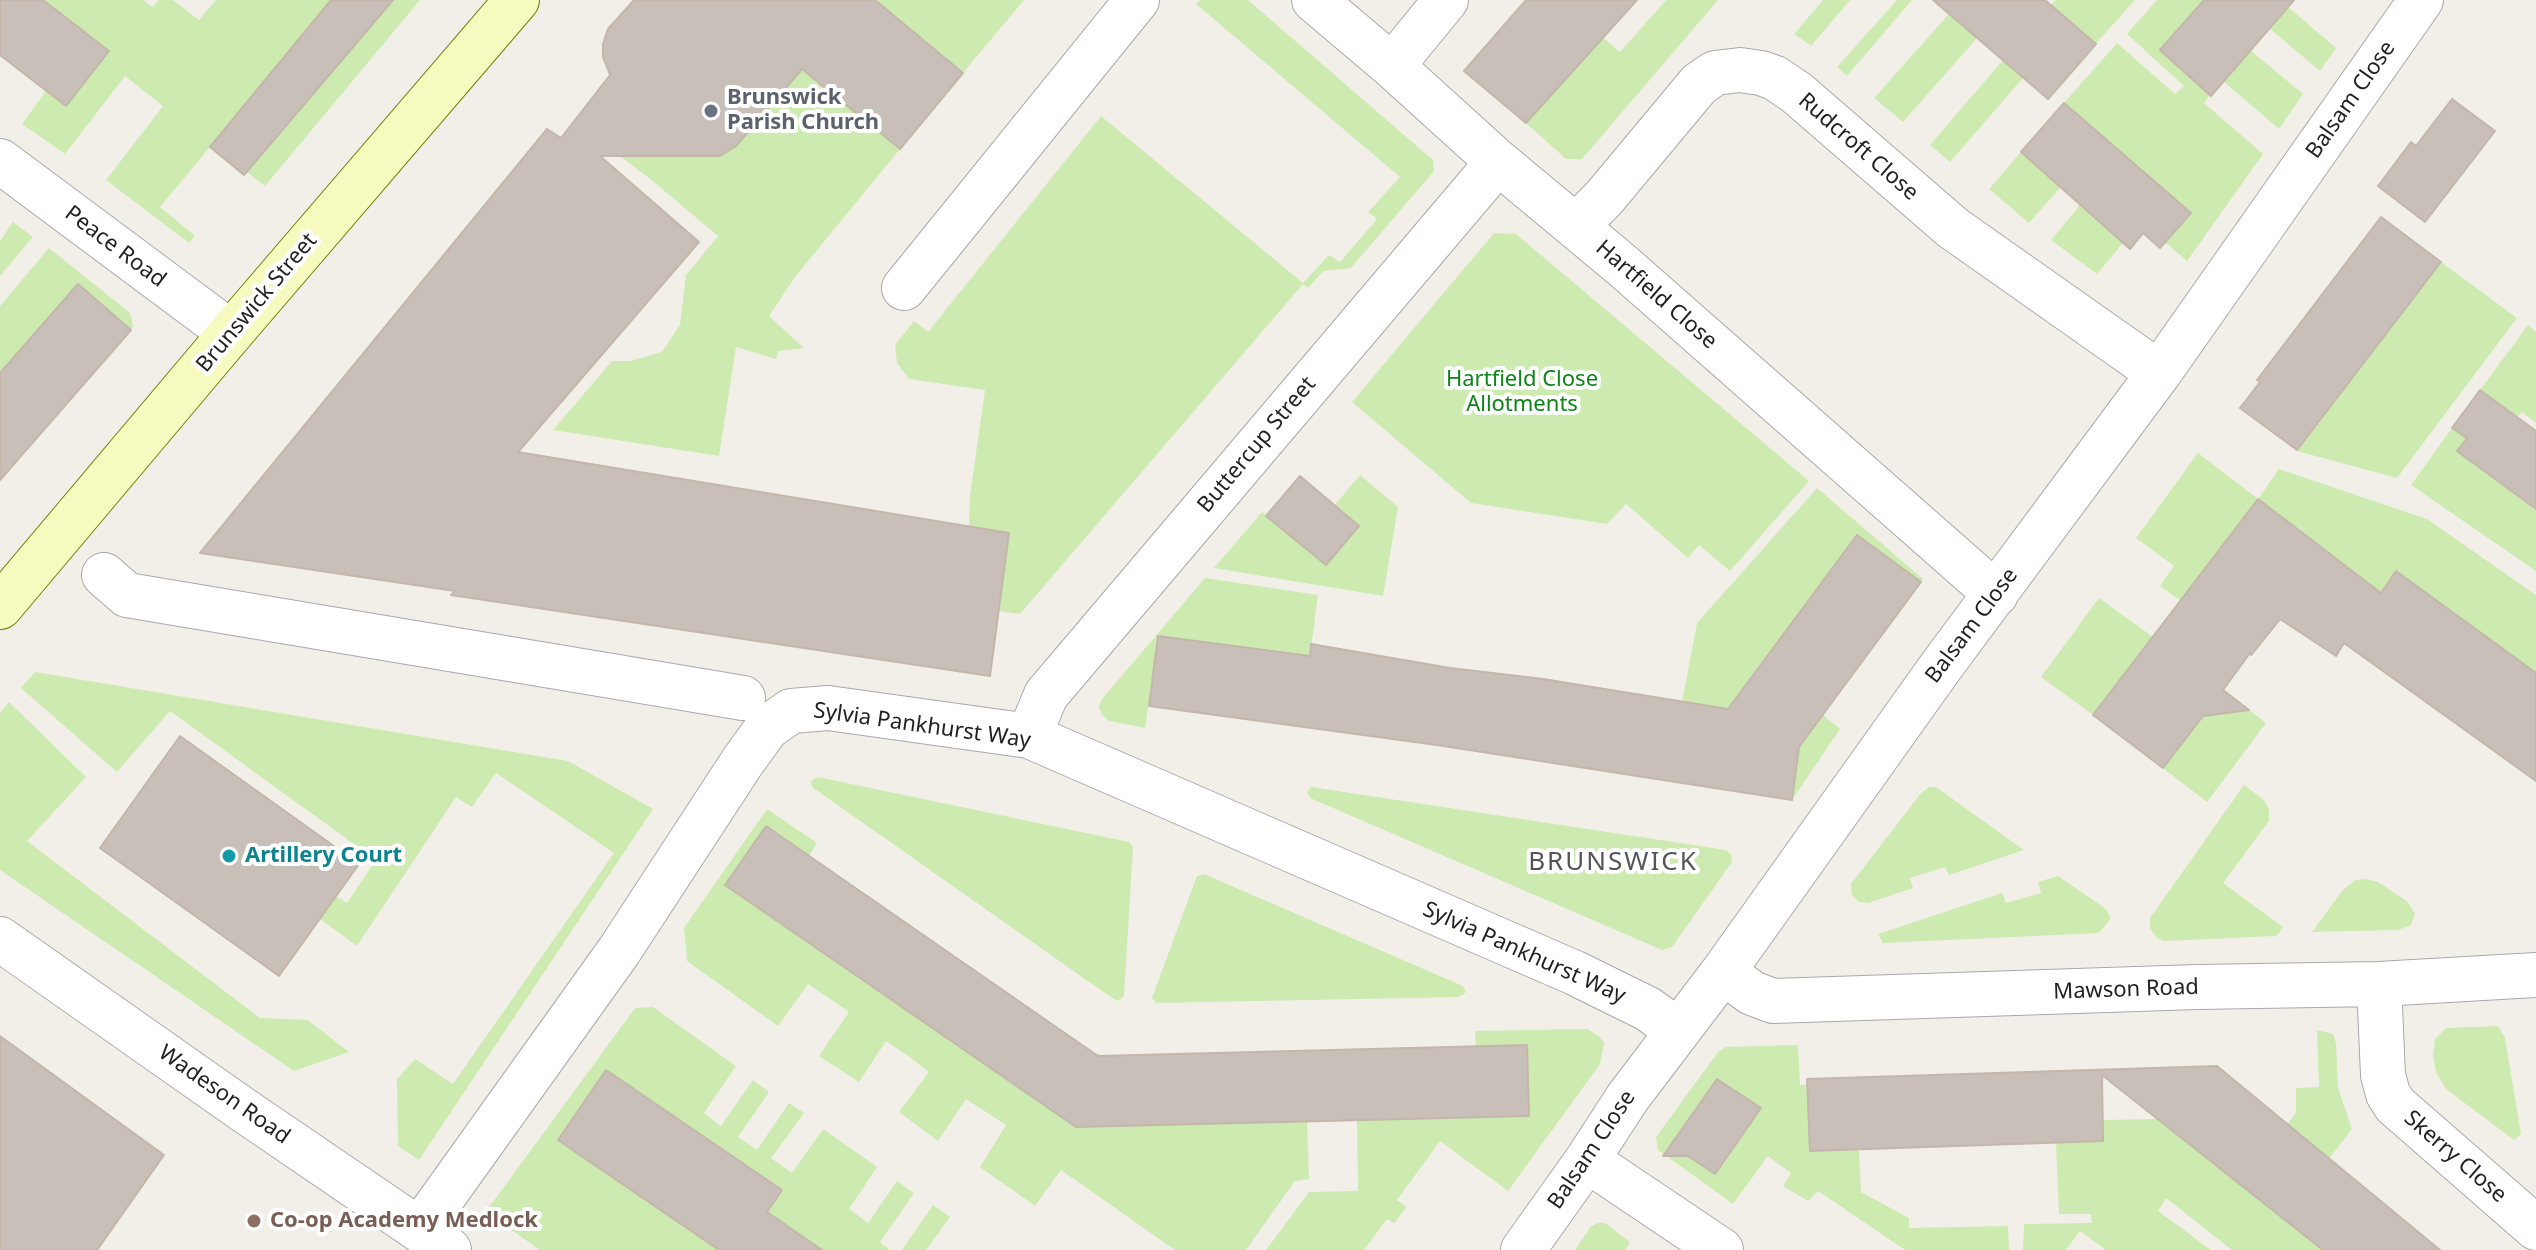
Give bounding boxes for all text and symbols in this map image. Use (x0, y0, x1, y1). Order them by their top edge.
street label: Balsam Close (2301, 36, 2401, 164)
place label: Brunswick Parish Church (727, 85, 879, 136)
street label: Rudcroft Close (1793, 88, 1923, 206)
marker: Brunswick Parish Church (702, 102, 720, 120)
street label: Peace Road (59, 200, 171, 294)
street label: Brunswick Street (191, 228, 323, 378)
street label: Hartfield Close (1590, 235, 1722, 355)
park label: Hartfield Close Allotments (1446, 367, 1598, 418)
street label: Buttercup Street (1192, 372, 1322, 518)
street label: Balsam Close (1920, 563, 2024, 689)
street label: Sylvia Pankhurst Way (812, 698, 1032, 754)
place label: Artillery Court (245, 843, 402, 869)
marker: Artillery Court (220, 847, 238, 865)
district label: BRUNSWICK (1528, 847, 1698, 879)
street label: Sylvia Pankhurst Way (1419, 896, 1629, 1010)
street label: Mawson Road (2053, 974, 2199, 1006)
street label: Wadeson Road (153, 1040, 295, 1150)
street label: Balsam Close (1543, 1086, 1641, 1214)
street label: Skerry Close (2398, 1105, 2512, 1209)
place label: Co-op Academy Medlock (270, 1208, 538, 1234)
marker: Co-op Academy Medlock (245, 1212, 263, 1230)

